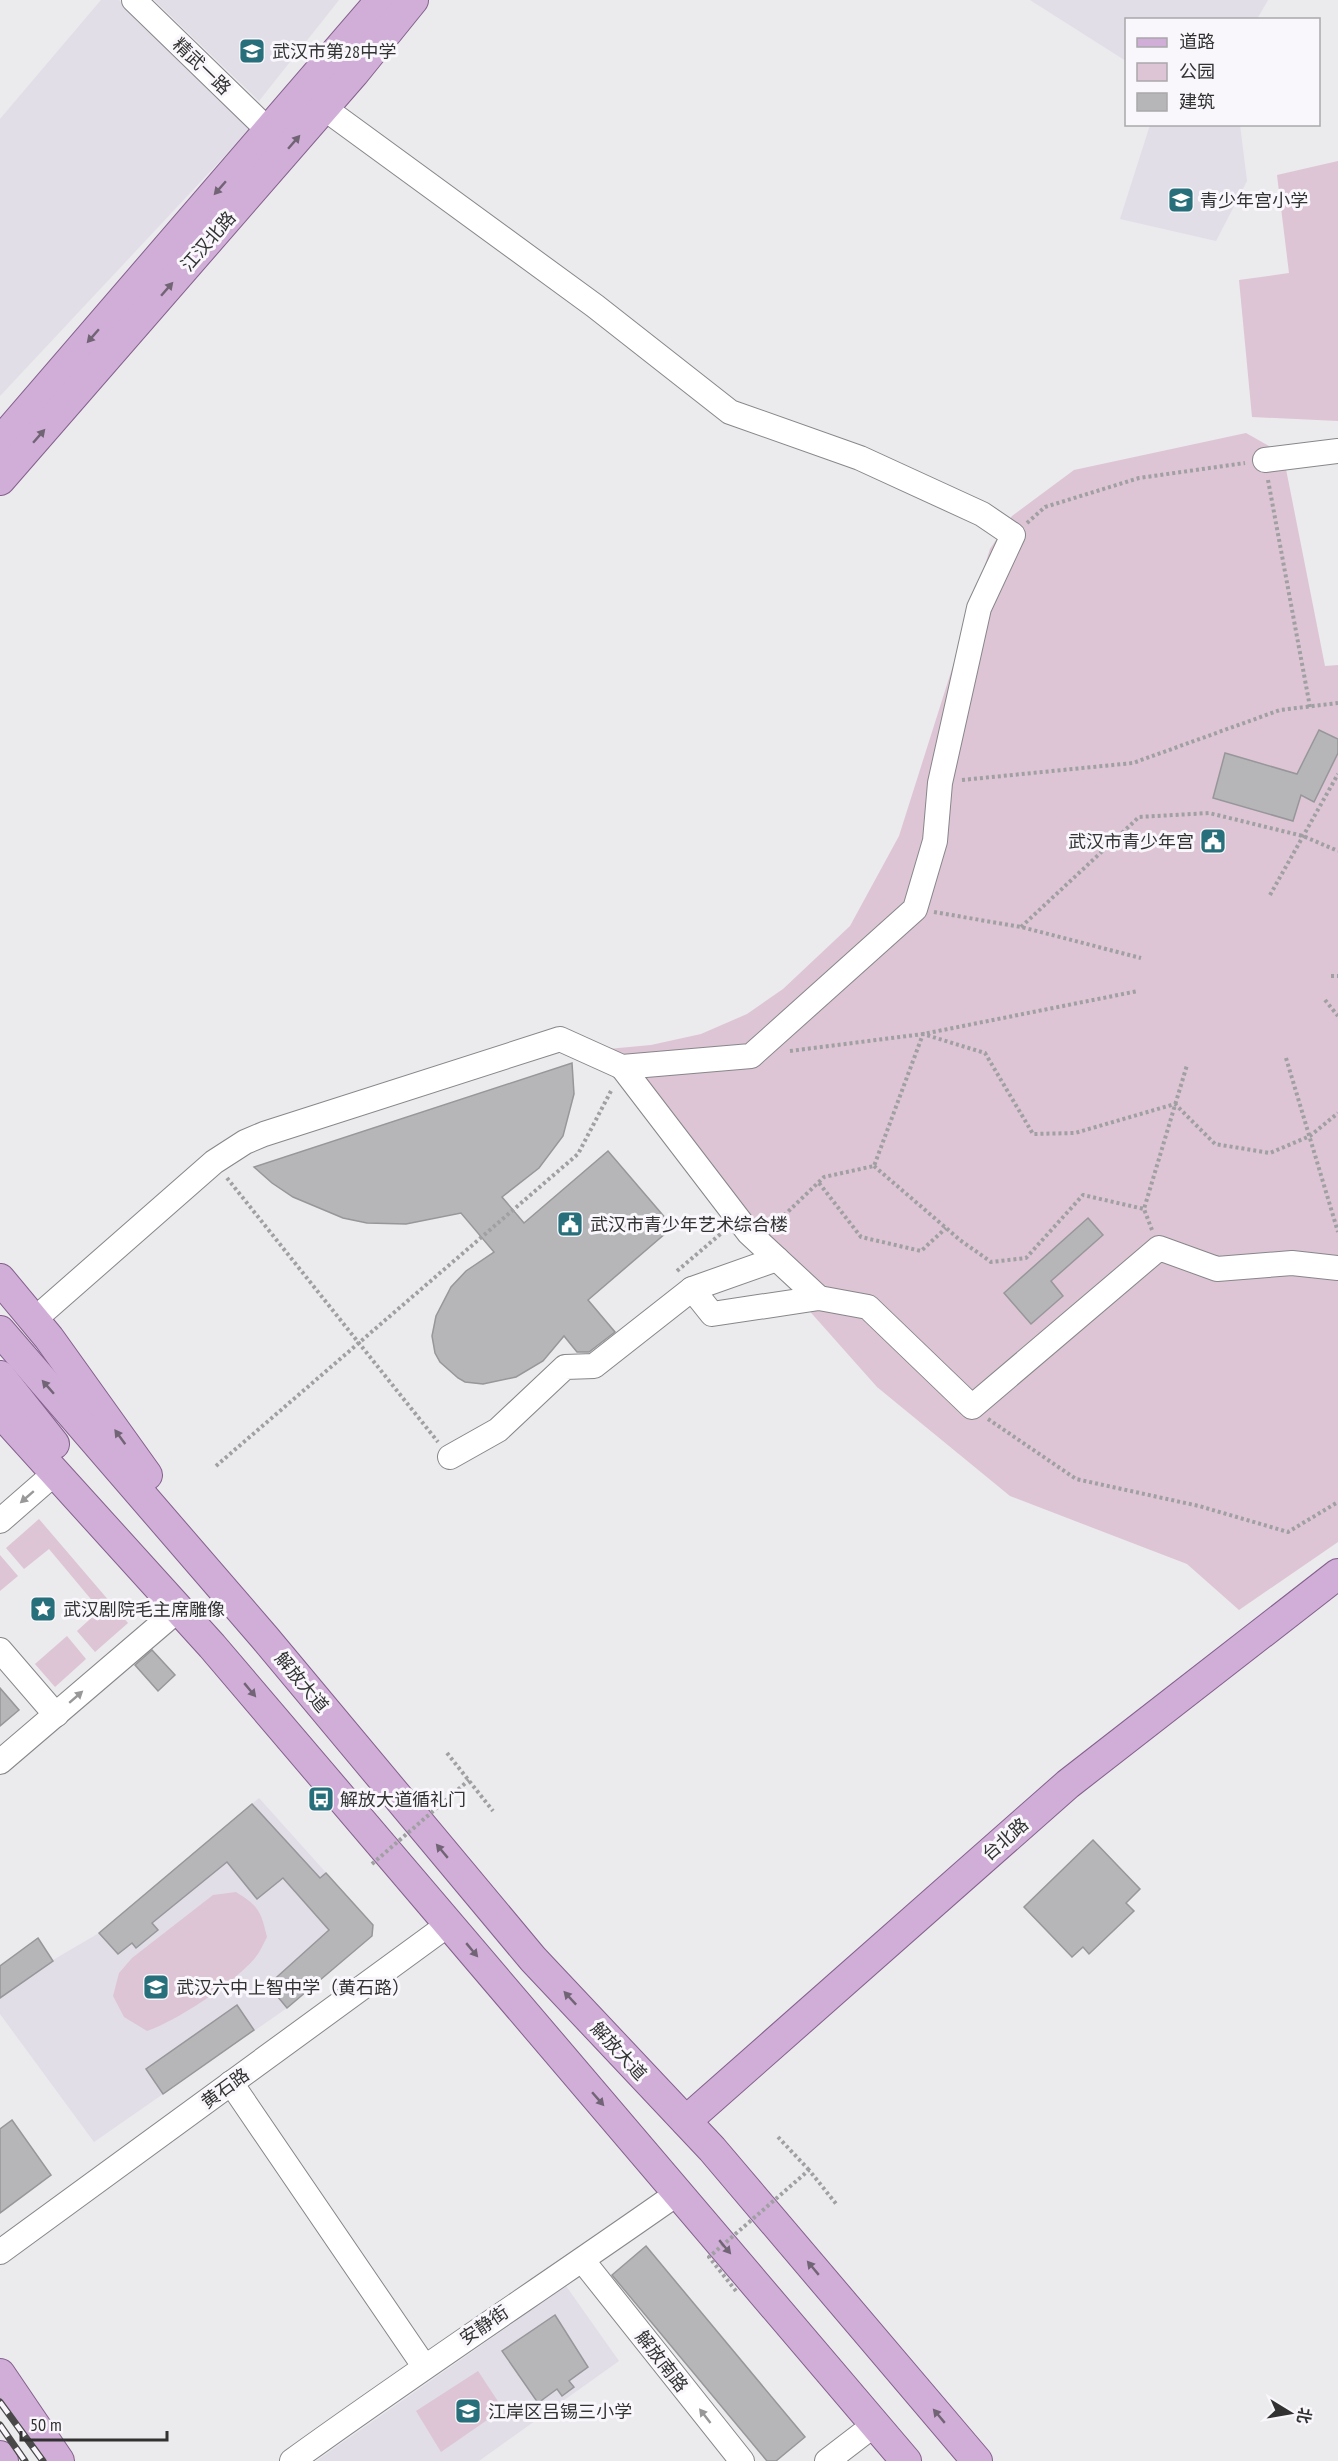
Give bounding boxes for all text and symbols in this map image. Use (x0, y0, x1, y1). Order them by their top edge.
legend (1125, 18, 1320, 126)
text: 道路 (1179, 30, 1215, 53)
street label: 精武一路 (168, 33, 236, 99)
school or university icon: 武汉市第28中学 (237, 36, 267, 66)
place label: 武汉市第28中学 (272, 40, 396, 63)
text: 公园 (1179, 60, 1215, 83)
text: 建筑 (1179, 90, 1215, 113)
one-way arrow (288, 134, 301, 150)
one-way arrow (214, 180, 227, 195)
school or university icon: 青少年宫小学 (1166, 185, 1196, 215)
place label: 青少年宫小学 (1200, 189, 1308, 212)
street label: 江汉北路 (176, 206, 240, 276)
one-way arrow (160, 282, 173, 297)
one-way arrow (87, 328, 100, 344)
one-way arrow (32, 429, 45, 444)
public building icon: 武汉市青少年宫 (1198, 826, 1228, 856)
place label: 武汉市青少年宫 (1068, 830, 1194, 853)
public building icon: 武汉市青少年艺术综合楼 (555, 1209, 585, 1239)
place label: 武汉市青少年艺术综合楼 (590, 1213, 788, 1236)
one-way arrow (42, 1380, 55, 1395)
one-way arrow (114, 1429, 126, 1445)
one-way arrow (20, 1490, 35, 1504)
place icon: 武汉剧院毛主席雕像 (28, 1594, 58, 1624)
place label: 武汉剧院毛主席雕像 (63, 1598, 225, 1621)
street label: 解放大道 (270, 1647, 334, 1717)
one-way arrow (243, 1682, 256, 1697)
one-way arrow (68, 1691, 83, 1704)
bus stop icon: 解放大道循礼门 (306, 1784, 336, 1814)
place label: 解放大道循礼门 (340, 1788, 466, 1811)
street label: 台北路 (977, 1813, 1033, 1865)
one-way arrow (436, 1843, 449, 1859)
one-way arrow (465, 1942, 478, 1958)
school or university icon: 武汉六中上智中学（黄石路） (141, 1972, 171, 2002)
place label: 武汉六中上智中学（黄石路） (176, 1976, 410, 1999)
one-way arrow (564, 1991, 577, 2006)
street label: 解放大道 (586, 2017, 652, 2085)
street label: 黄石路 (196, 2063, 254, 2113)
one-way arrow (591, 2091, 604, 2106)
one-way arrow (718, 2239, 731, 2254)
one-way arrow (807, 2261, 820, 2276)
street label: 安静街 (455, 2300, 513, 2350)
street label: 解放南路 (631, 2326, 693, 2396)
north arrow (1260, 2383, 1320, 2443)
school or university icon: 江岸区吕锡三小学 (453, 2396, 483, 2426)
place label: 江岸区吕锡三小学 (488, 2400, 632, 2423)
scale bar (21, 2404, 166, 2442)
text: 北 (1293, 2406, 1316, 2426)
one-way arrow (700, 2408, 712, 2423)
one-way arrow (933, 2409, 946, 2424)
text: 50 m (30, 2413, 62, 2436)

